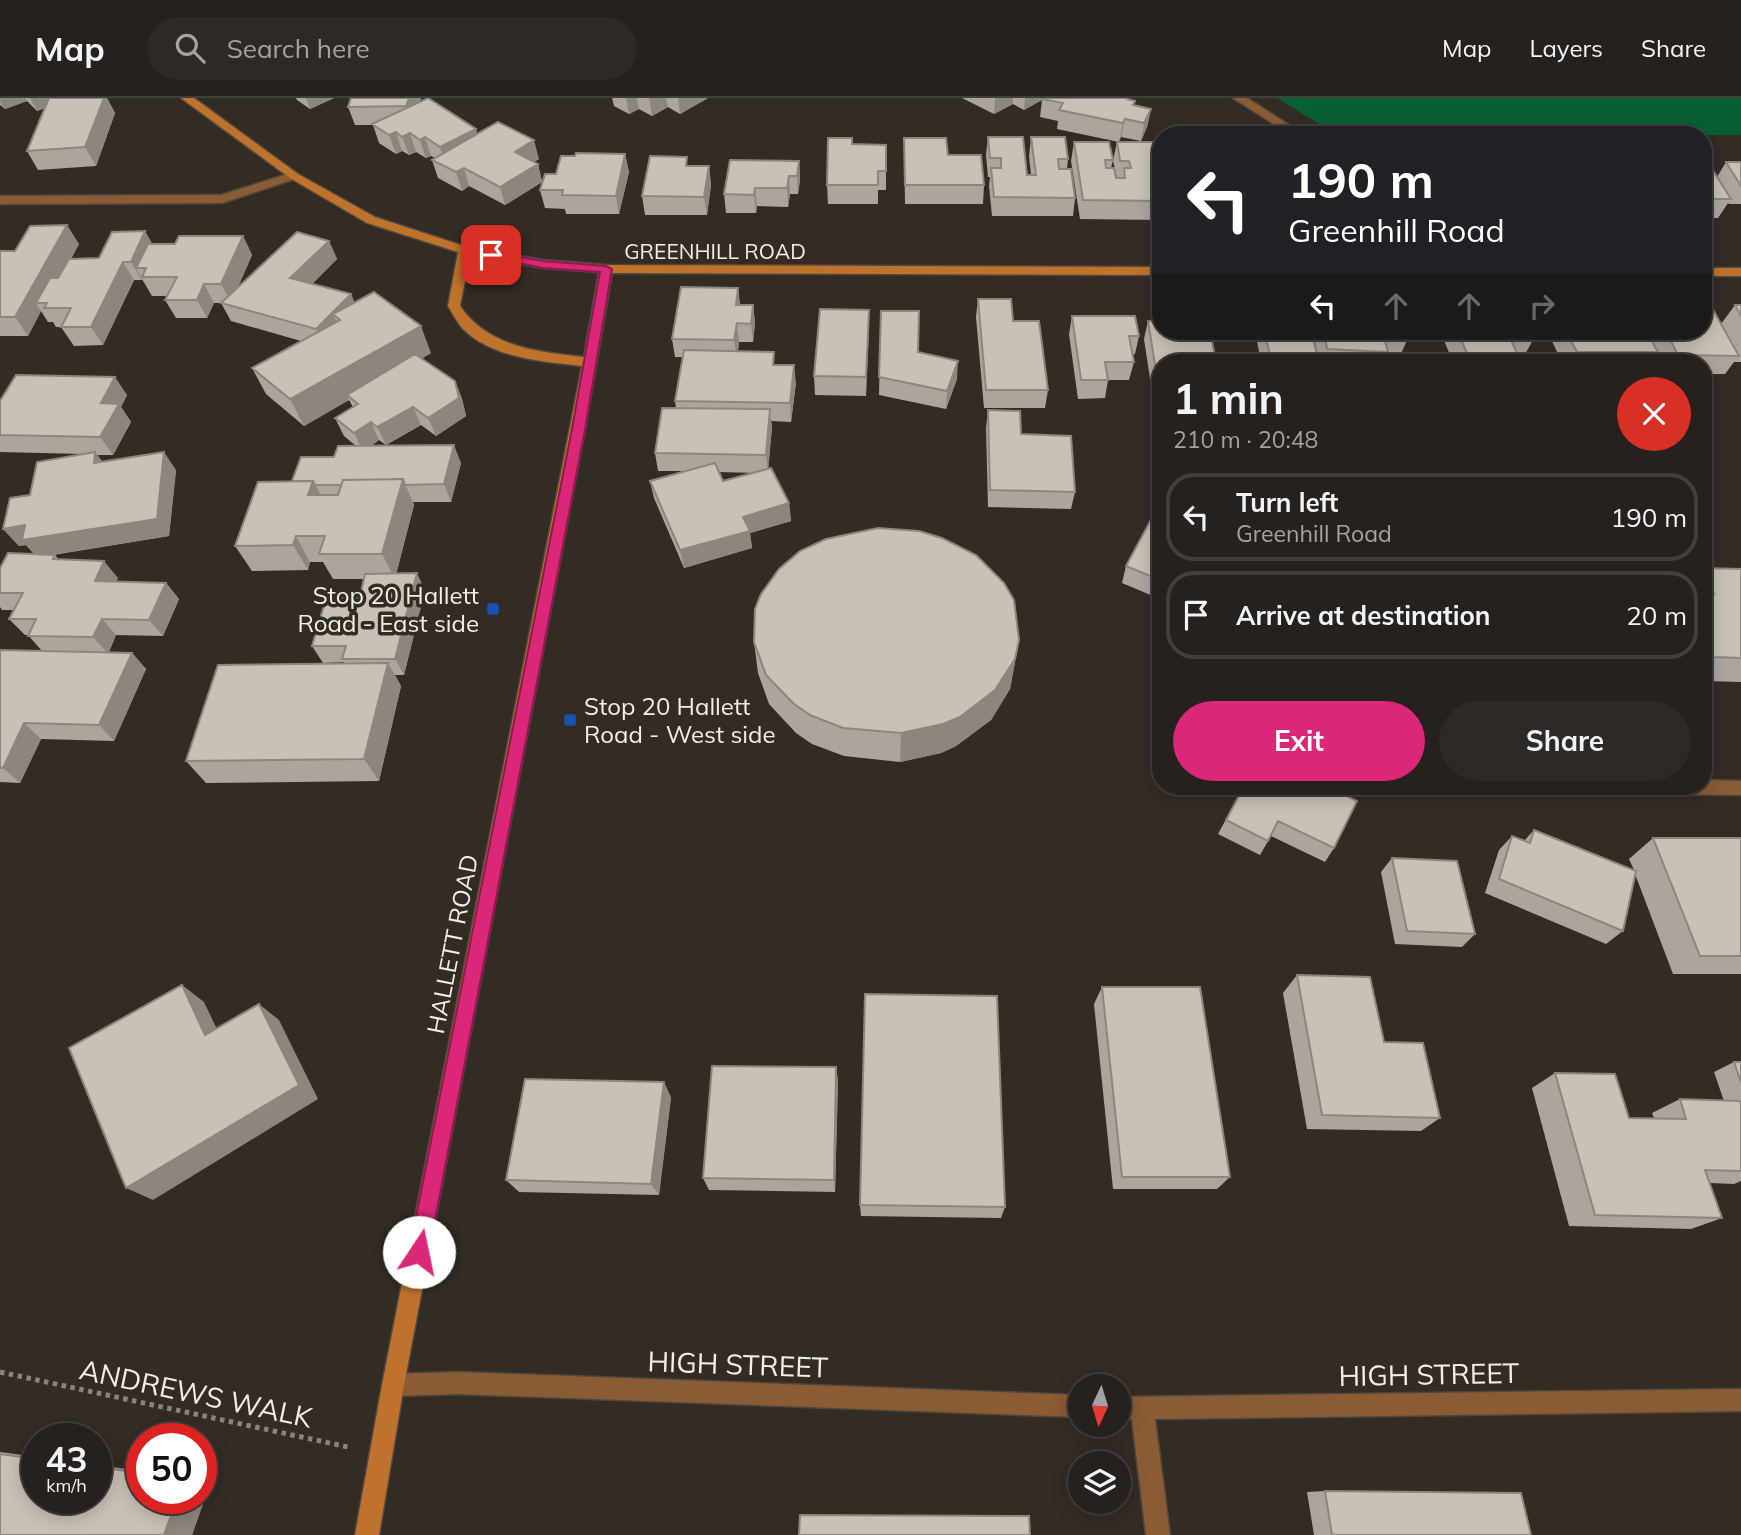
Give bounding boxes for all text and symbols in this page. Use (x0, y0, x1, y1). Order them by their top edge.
search box (147, 17, 637, 80)
text: Map (35, 28, 105, 69)
icon: search (171, 29, 209, 67)
text: Search here (227, 32, 370, 65)
text: Map (1442, 33, 1491, 63)
text: Layers (1529, 33, 1603, 63)
text: Share (1641, 33, 1706, 63)
text: 190 m (1288, 149, 1434, 210)
icon: left (1173, 154, 1264, 245)
text: Greenhill Road (1288, 210, 1505, 250)
pin (461, 225, 521, 285)
icon: arrive (472, 236, 510, 274)
street label: GREENHILL ROAD (624, 238, 806, 264)
icon: left (1304, 287, 1342, 325)
icon: ahead (1377, 287, 1415, 325)
icon: ahead (1450, 287, 1488, 325)
icon: right (1523, 287, 1561, 325)
text: 1 min (1173, 372, 1284, 425)
button: close (1617, 377, 1691, 451)
text: 210 m · 20:48 (1173, 425, 1318, 454)
text: Turn left (1236, 486, 1338, 519)
icon: left (1177, 498, 1215, 536)
text: 190 m (1611, 501, 1687, 534)
text: Greenhill Road (1236, 519, 1392, 548)
place label: Stop 20 Hallett Road - East side (298, 580, 479, 638)
icon: arrive (1177, 596, 1215, 634)
text: Arrive at destination (1236, 599, 1491, 632)
text: 20 m (1626, 599, 1687, 632)
marker: Stop 20 Hallett Road - East side (485, 601, 501, 617)
place label: Stop 20 Hallett Road - West side (584, 691, 776, 749)
button: Exit (1173, 701, 1425, 781)
button: Share (1439, 701, 1691, 781)
marker: Stop 20 Hallett Road - West side (562, 712, 578, 728)
street label: HALLETT ROAD (420, 852, 484, 1036)
position arrow (382, 1215, 456, 1289)
street label: HIGH STREET (647, 1343, 829, 1385)
street label: ANDREWS WALK (77, 1351, 317, 1435)
street label: HIGH STREET (1338, 1355, 1520, 1393)
north arrow (1068, 1374, 1130, 1437)
map controls (1068, 1374, 1131, 1514)
speed limit sign: 50 (126, 1423, 217, 1514)
text: 43 (45, 1437, 88, 1481)
button: layers (1068, 1451, 1131, 1514)
text: km/h (46, 1474, 87, 1497)

